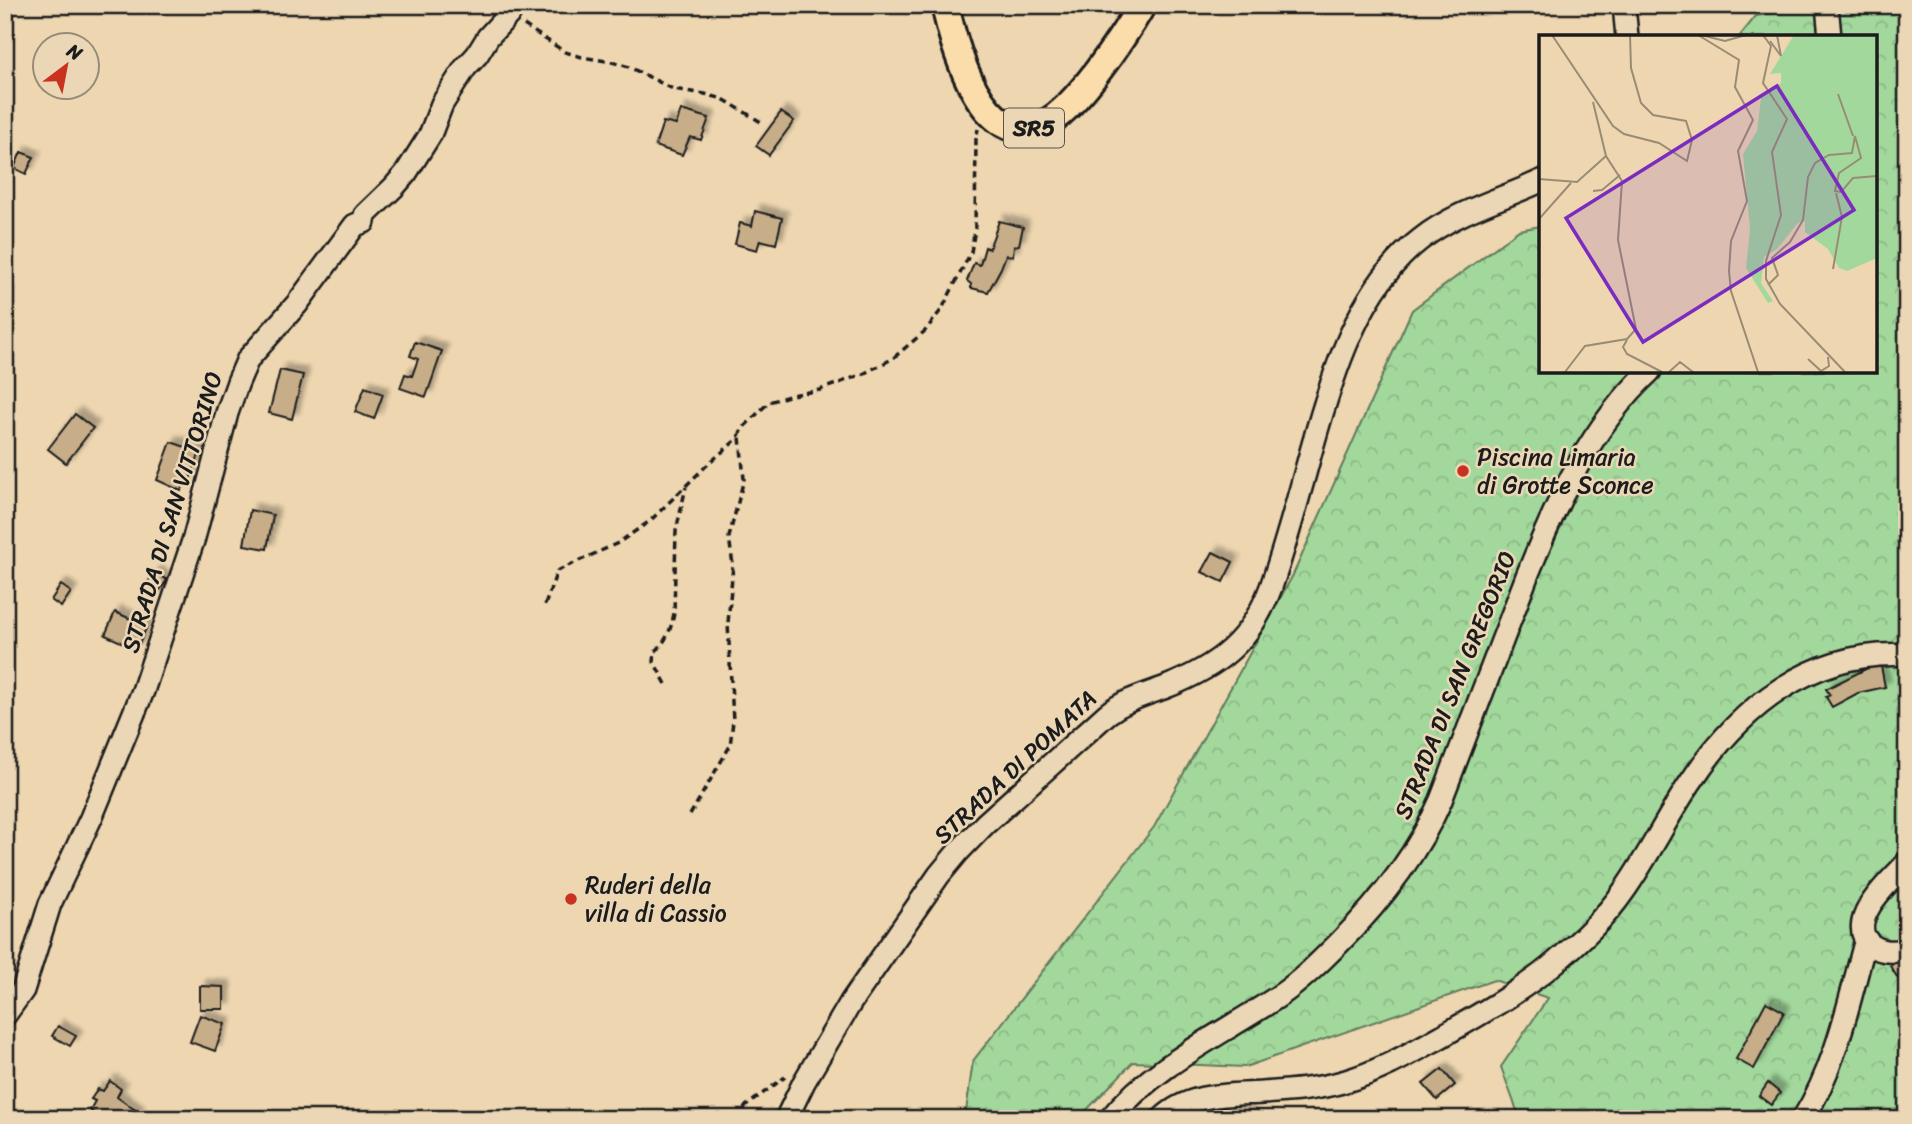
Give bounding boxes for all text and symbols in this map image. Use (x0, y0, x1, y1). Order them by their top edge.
north arrow (32, 32, 102, 102)
text: N (60, 34, 90, 70)
inset map (1539, 35, 1877, 373)
road number: SR5 (1004, 108, 1064, 148)
street label: STRADA DI SAN VITTORINO (109, 366, 235, 658)
place label: Piscina Limaria di Grotte Sconce (1477, 436, 1654, 506)
marker: Piscina Limaria di Grotte Sconce (1455, 463, 1471, 479)
street label: STRADA DI SAN GREGORIO (1382, 544, 1528, 826)
street label: STRADA DI POMATA (923, 679, 1107, 855)
place label: Ruderi della villa di Cassio (585, 864, 727, 934)
marker: Ruderi della villa di Cassio (563, 891, 579, 907)

